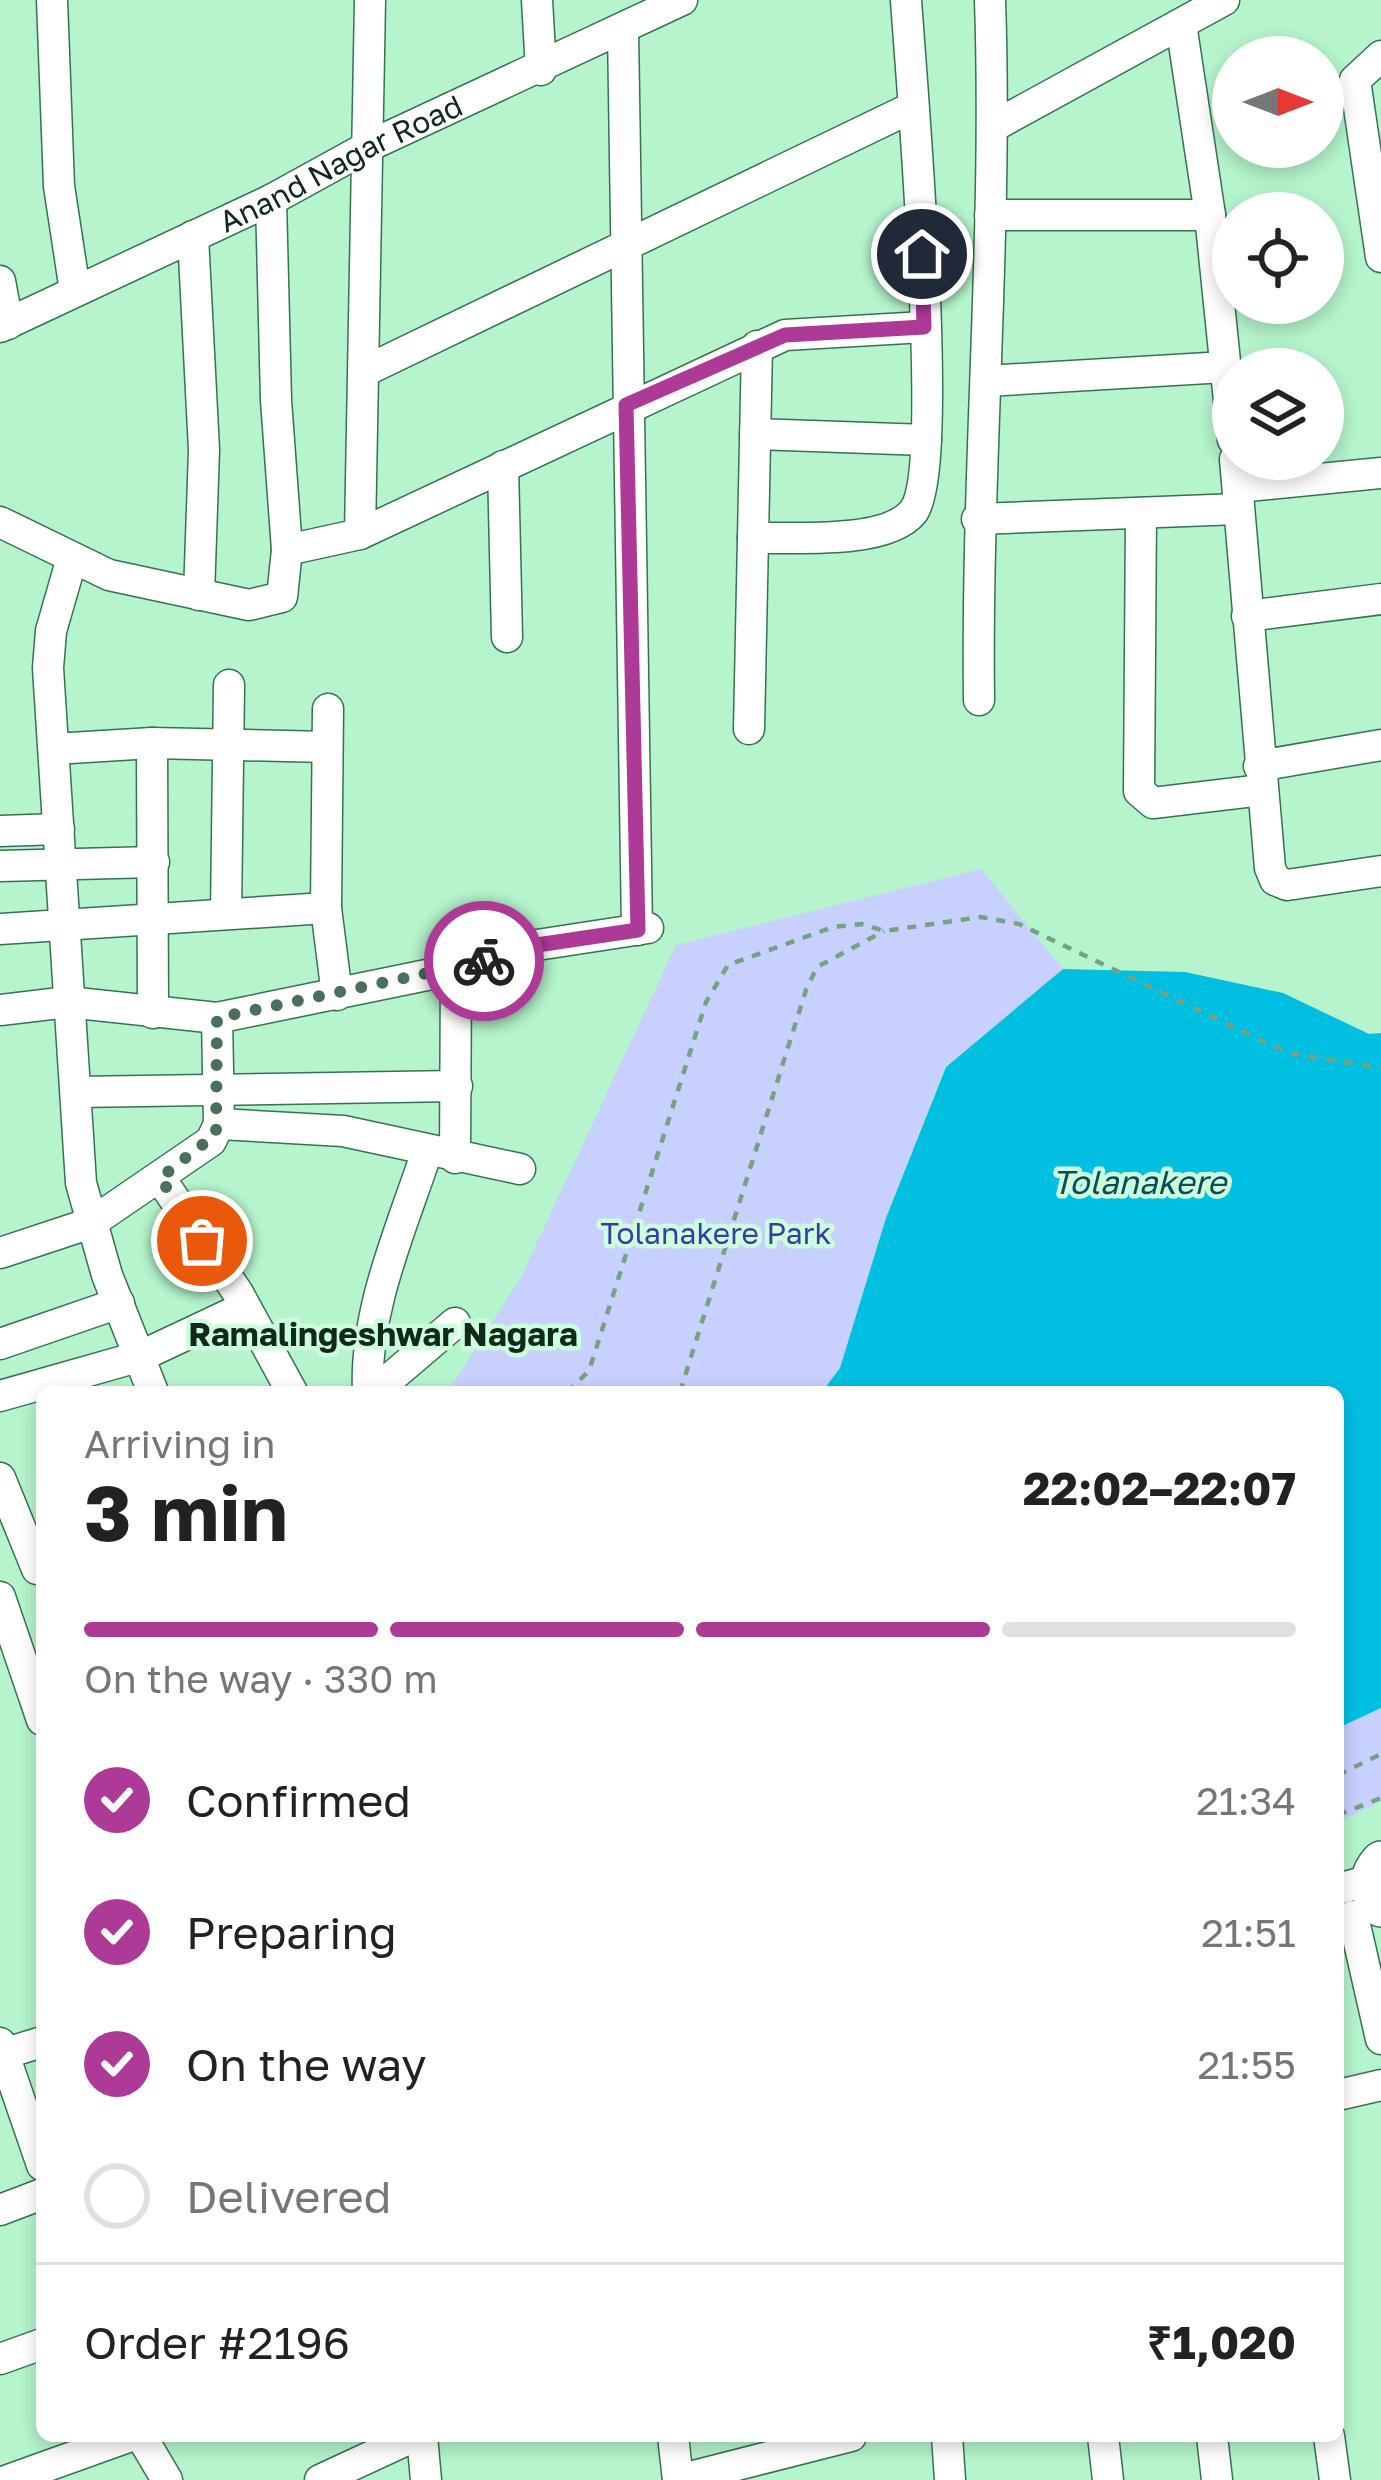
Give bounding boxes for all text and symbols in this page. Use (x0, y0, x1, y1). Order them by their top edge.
north arrow (1212, 36, 1344, 168)
map controls (1212, 36, 1344, 480)
street label: Anand Nagar Road (213, 87, 468, 240)
button: locate (1212, 192, 1344, 324)
pin (871, 203, 973, 305)
icon: home (889, 221, 955, 287)
button: layers (1212, 348, 1344, 480)
courier (424, 901, 544, 1021)
icon: bike (451, 928, 517, 994)
water label: Tolanakere (1052, 1162, 1229, 1201)
pin (151, 1190, 253, 1292)
icon: bag (169, 1208, 235, 1274)
park label: Tolanakere Park (601, 1215, 831, 1251)
district label: Ramalingeshwar Nagara (188, 1314, 578, 1353)
text: Arriving in (84, 1420, 275, 1467)
text: 22:02–22:07 (1023, 1461, 1296, 1515)
text: 3 min (84, 1465, 288, 1558)
text: On the way · 330 m (84, 1655, 438, 1702)
icon: check (84, 1767, 150, 1833)
text: Confirmed (186, 1773, 411, 1827)
text: 21:34 (1196, 1777, 1296, 1824)
icon: check (84, 1899, 150, 1965)
text: Preparing (186, 1905, 397, 1959)
text: 21:51 (1201, 1909, 1296, 1956)
icon: check (84, 2031, 150, 2097)
text: On the way (186, 2037, 427, 2091)
text: 21:55 (1198, 2041, 1296, 2088)
text: Delivered (186, 2169, 391, 2223)
text: Order #2196 (84, 2315, 350, 2369)
text: ₹1,020 (1147, 2315, 1296, 2369)

